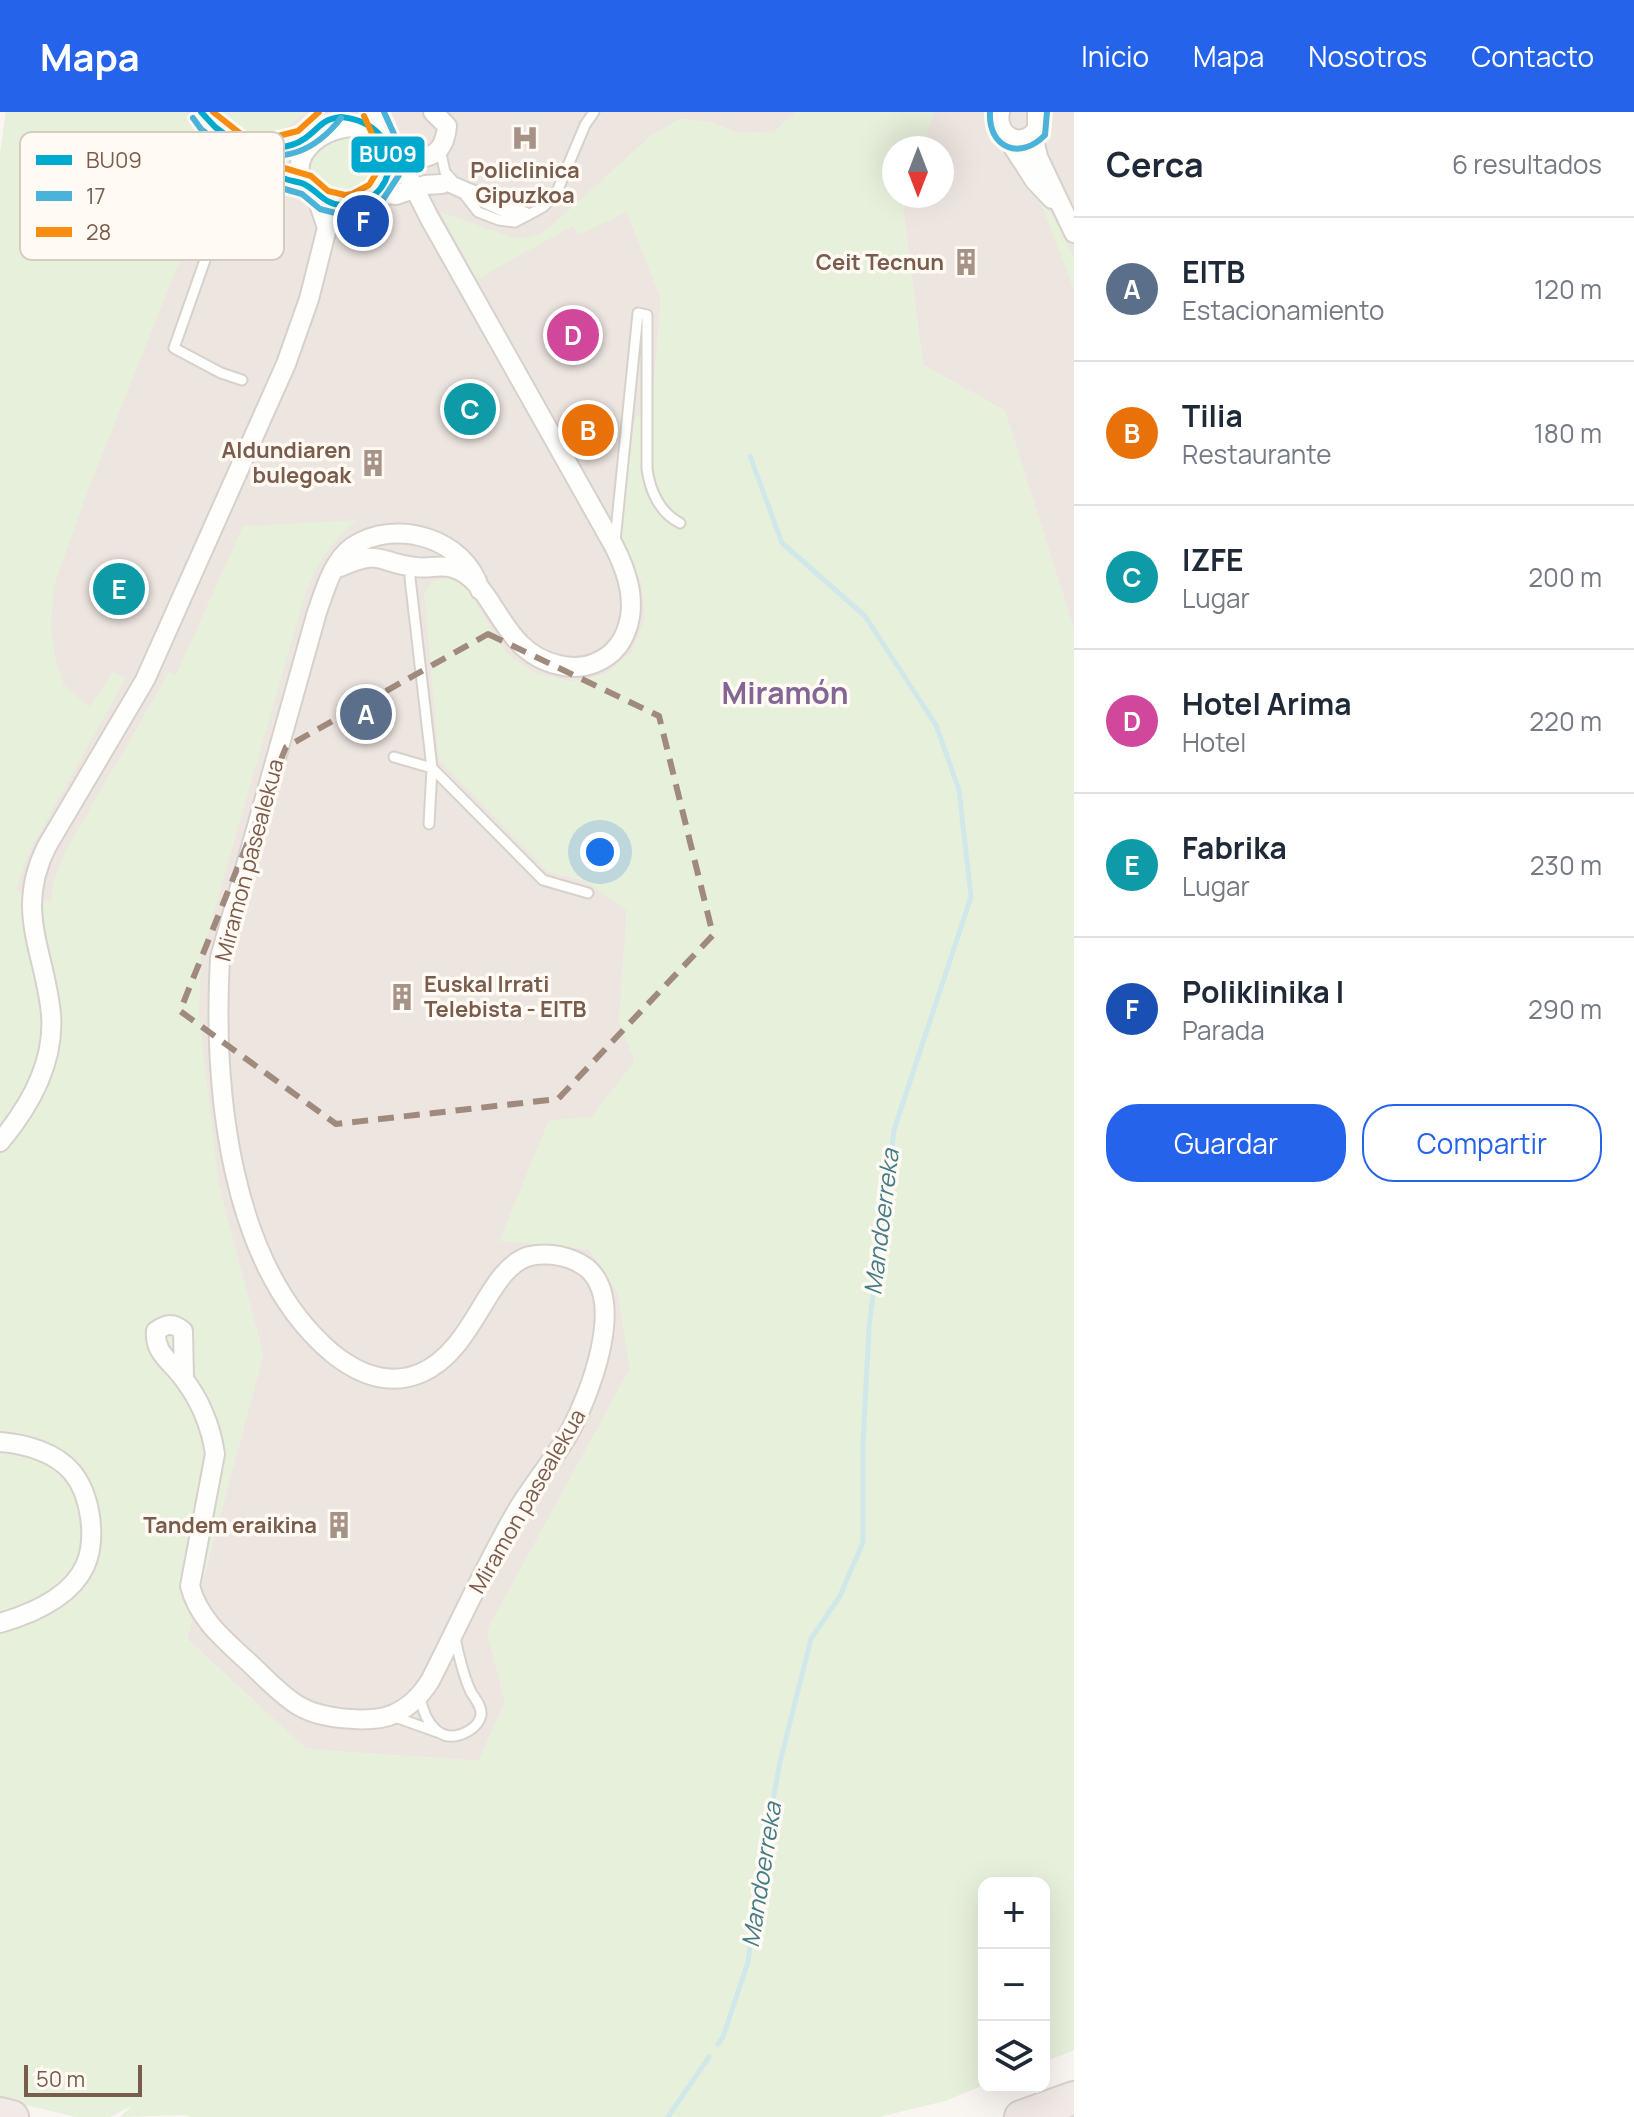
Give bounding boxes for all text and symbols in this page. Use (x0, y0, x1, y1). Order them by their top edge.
text: Mapa (40, 30, 140, 82)
text: Inicio (1081, 37, 1149, 75)
text: Mapa (1193, 37, 1264, 75)
text: Nosotros (1308, 37, 1427, 75)
text: Contacto (1471, 37, 1594, 75)
hospital icon: Policlinica Gipuzkoa (510, 123, 540, 153)
legend (20, 132, 284, 260)
line badge: BU09 (350, 135, 426, 174)
north arrow (882, 136, 954, 208)
text: BU09 (359, 139, 417, 169)
text: Cerca (1106, 141, 1204, 187)
text: BU09 (86, 145, 142, 175)
text: 6 resultados (1452, 146, 1602, 182)
place label: Policlinica Gipuzkoa (470, 155, 580, 210)
text: 17 (86, 181, 106, 211)
pin: F (337, 191, 389, 251)
text: 28 (86, 217, 111, 247)
place label: Ceit Tecnun (816, 247, 944, 277)
building icon: Ceit Tecnun (951, 247, 981, 277)
text: EITB (1182, 251, 1245, 292)
text: A (1123, 271, 1141, 307)
text: 120 m (1534, 271, 1602, 307)
text: Estacionamiento (1182, 292, 1384, 328)
pin: D (547, 305, 599, 365)
pin: C (444, 379, 496, 439)
text: Tilia (1182, 395, 1243, 436)
pin: B (562, 400, 614, 460)
text: B (1124, 415, 1140, 451)
text: 180 m (1534, 415, 1602, 451)
place label: Aldundiaren bulegoak (222, 435, 352, 490)
text: Restaurante (1182, 436, 1331, 472)
building icon: Aldundiaren bulegoak (358, 448, 388, 478)
text: IZFE (1182, 539, 1244, 580)
pin: E (93, 559, 145, 619)
text: C (1122, 559, 1142, 595)
text: 200 m (1528, 559, 1602, 595)
text: Lugar (1182, 580, 1250, 616)
district label: Miramón (722, 672, 848, 713)
text: Hotel Arima (1182, 683, 1352, 724)
pin: A (340, 684, 392, 744)
text: D (1123, 703, 1141, 739)
text: 220 m (1529, 703, 1602, 739)
text: Hotel (1182, 724, 1246, 760)
street label: Miramon pasealekua (208, 756, 290, 964)
text: Fabrika (1182, 827, 1287, 868)
your location (580, 832, 620, 872)
text: E (1124, 847, 1140, 883)
text: 230 m (1530, 847, 1602, 883)
text: Lugar (1182, 868, 1250, 904)
place label: Euskal Irrati Telebista - EITB (424, 969, 586, 1024)
text: Poliklinika I (1182, 971, 1344, 1012)
building icon: Euskal Irrati Telebista - EITB (387, 982, 417, 1012)
text: F (1125, 991, 1139, 1027)
text: 290 m (1528, 991, 1602, 1027)
text: Parada (1182, 1012, 1265, 1048)
button: Guardar (1106, 1104, 1346, 1182)
button: Compartir (1362, 1104, 1602, 1182)
water label: Mandoerreka (855, 1145, 906, 1297)
street label: Miramon pasealekua (462, 1403, 592, 1599)
place label: Tandem eraikina (143, 1510, 317, 1540)
building icon: Tandem eraikina (324, 1510, 354, 1540)
water label: Mandoerreka (733, 1798, 789, 1950)
map controls (978, 1877, 1050, 2093)
button: + (978, 1877, 1050, 1949)
button: − (978, 1949, 1050, 2021)
button: layers (978, 2021, 1050, 2093)
scale bar (24, 2061, 142, 2097)
text: 50 m (36, 2064, 85, 2094)

